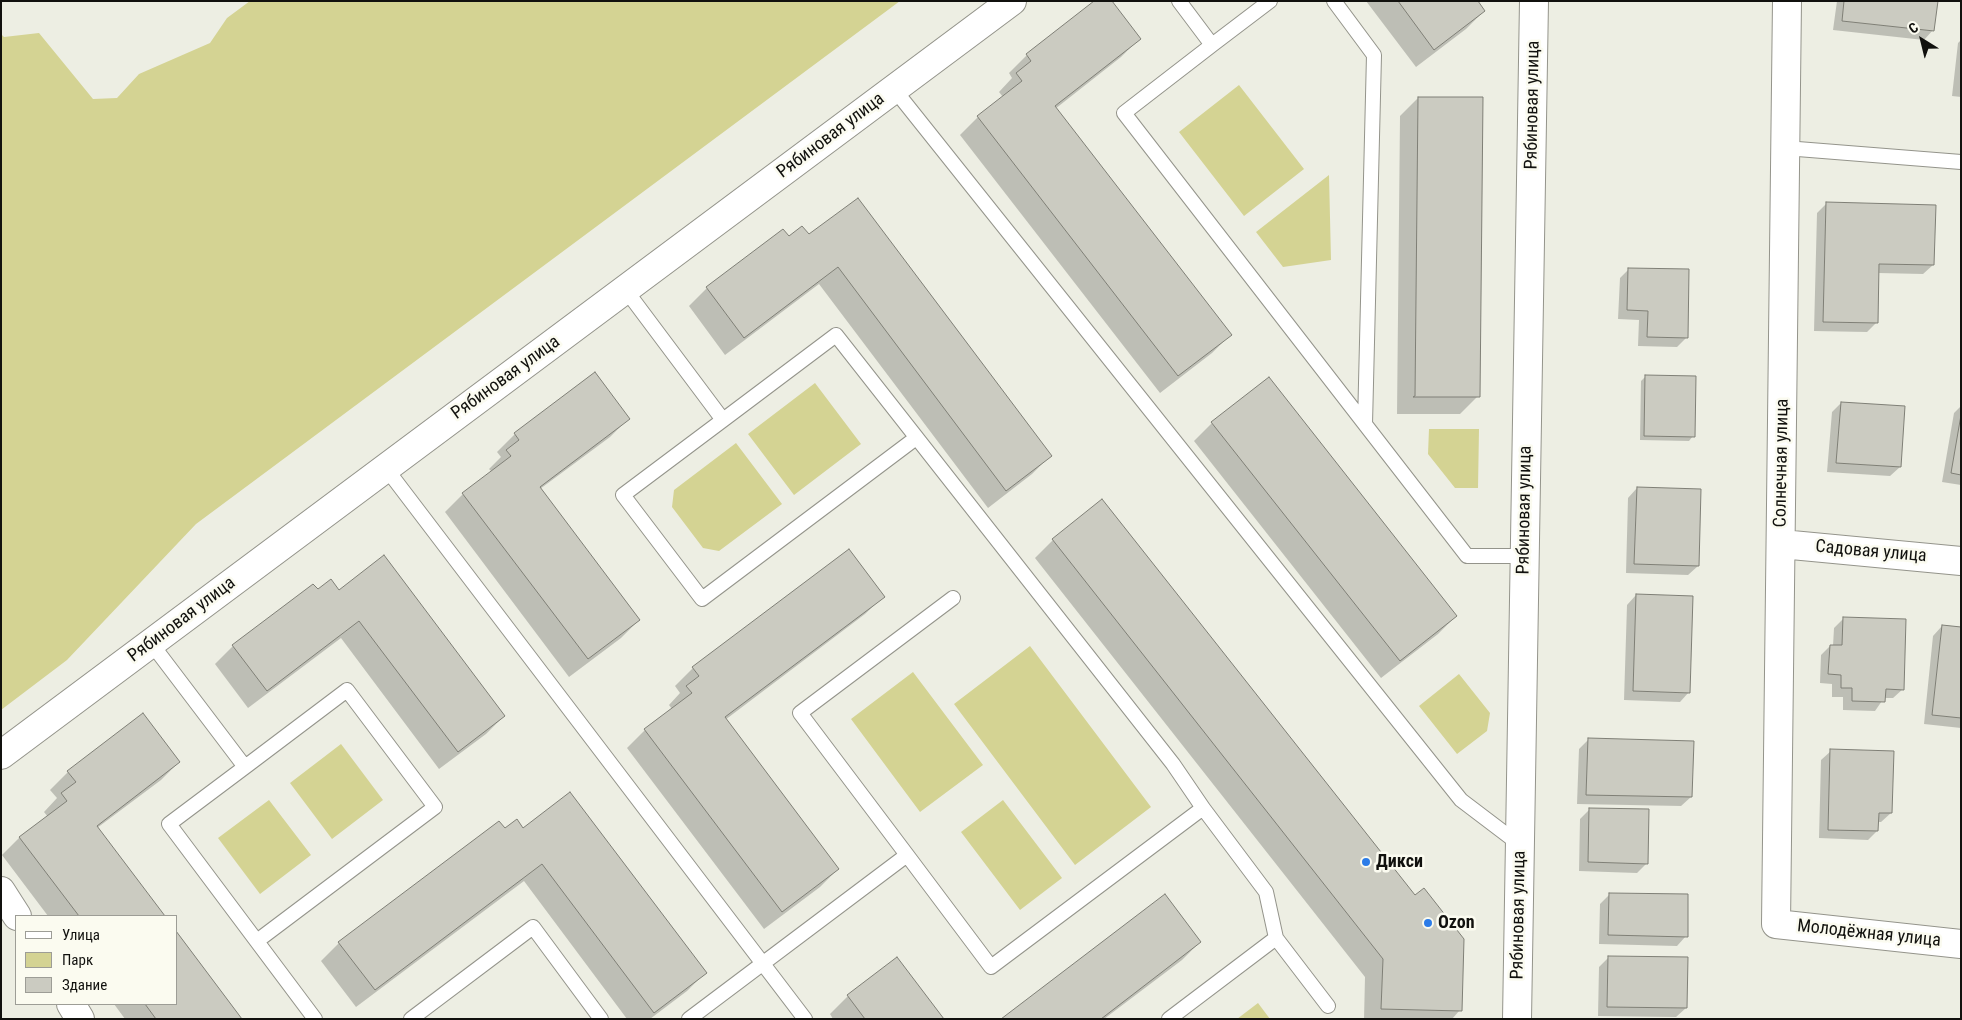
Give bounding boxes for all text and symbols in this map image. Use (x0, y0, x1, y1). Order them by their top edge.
north arrow (1897, 15, 1947, 65)
text: С (1905, 19, 1921, 37)
street label: Рябиновая улица (1521, 40, 1545, 170)
street label: Рябиновая улица (773, 89, 889, 183)
street label: Рябиновая улица (448, 331, 564, 425)
street label: Солнечная улица (1770, 398, 1794, 528)
street label: Рябиновая улица (1513, 445, 1537, 575)
street label: Садовая улица (1814, 536, 1928, 568)
street label: Рябиновая улица (124, 573, 240, 667)
street label: Рябиновая улица (1507, 850, 1531, 980)
place label: Дикси (1376, 851, 1423, 873)
marker: Дикси (1360, 856, 1372, 868)
place label: Ozon (1438, 912, 1475, 934)
legend (15, 915, 178, 1005)
street label: Молодёжная улица (1796, 916, 1942, 952)
marker: Ozon (1422, 917, 1434, 929)
text: Улица (62, 926, 100, 944)
text: Парк (62, 951, 93, 969)
text: Здание (62, 976, 107, 994)

